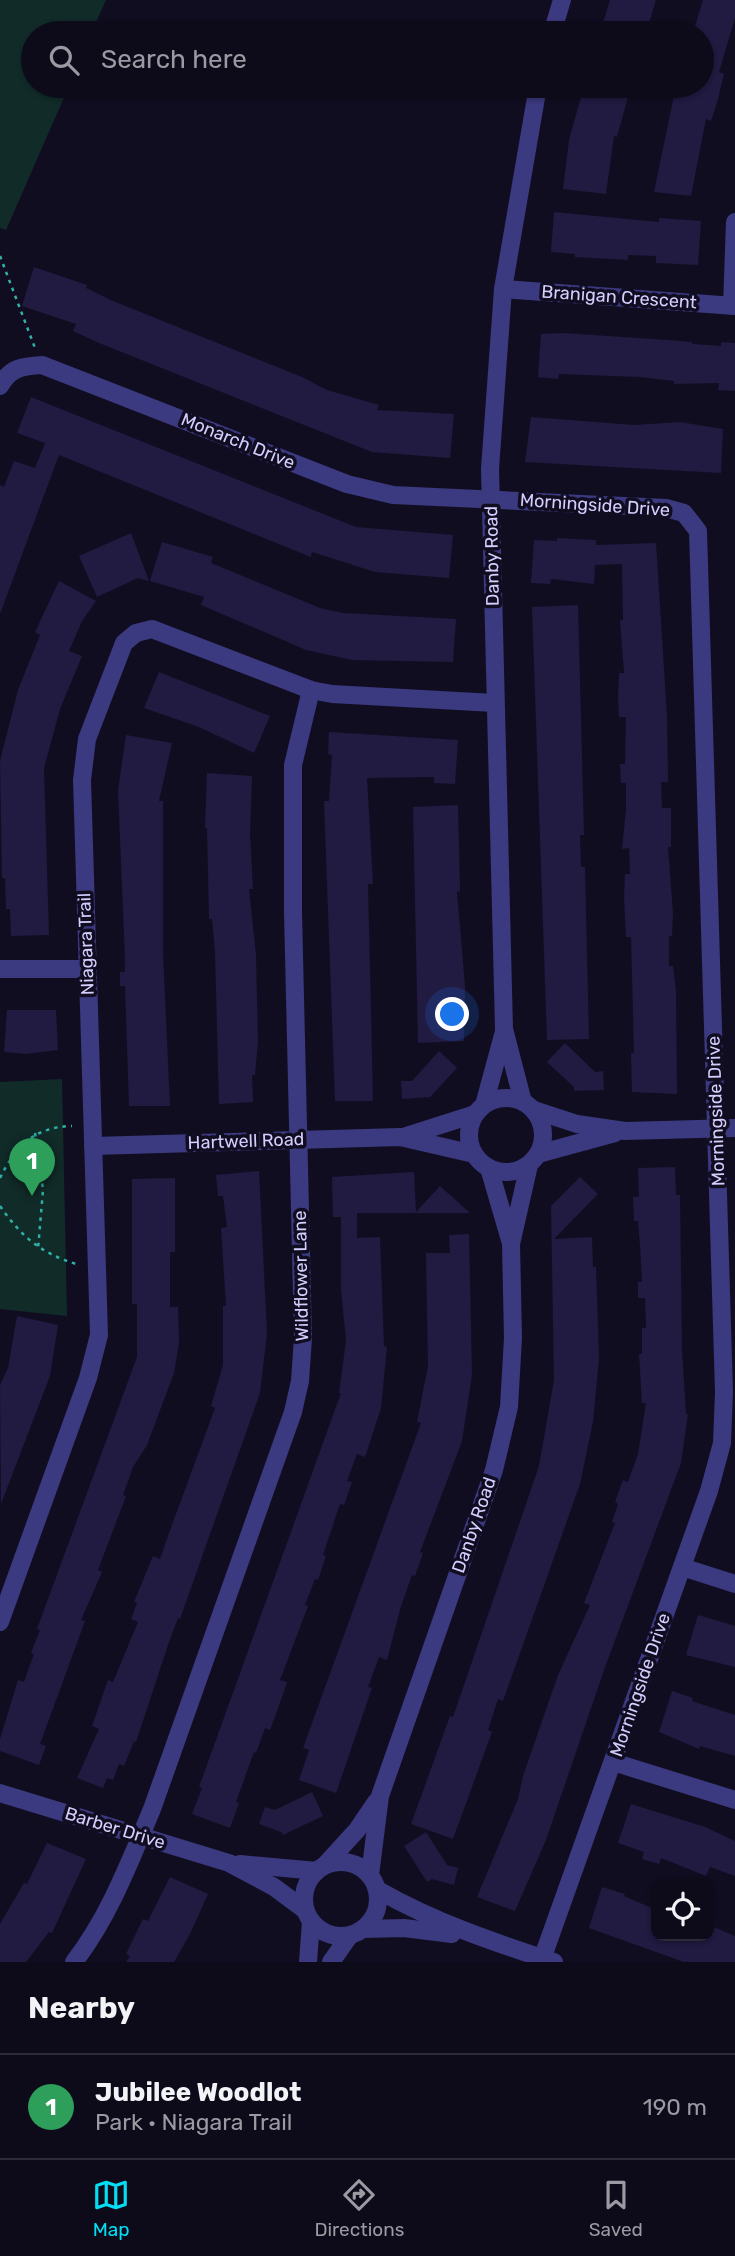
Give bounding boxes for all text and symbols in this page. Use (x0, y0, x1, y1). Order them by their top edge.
search box (21, 21, 714, 98)
icon: search (45, 41, 83, 79)
text: Search here (101, 44, 247, 75)
street label: Branigan Crescent (541, 281, 697, 313)
street label: Monarch Drive (178, 408, 298, 474)
street label: Morningside Drive (519, 489, 671, 521)
street label: Danby Road (480, 506, 504, 606)
street label: Niagara Trail (73, 892, 99, 996)
your location (435, 997, 469, 1031)
street label: Morningside Drive (702, 1035, 730, 1187)
street label: Hartwell Road (187, 1128, 305, 1154)
pin: 1 (9, 1138, 55, 1196)
street label: Wildflower Lane (289, 1210, 313, 1342)
street label: Danby Road (447, 1474, 501, 1576)
street label: Morningside Drive (605, 1610, 675, 1760)
street label: Barber Drive (62, 1802, 168, 1854)
map controls (651, 1878, 714, 1941)
button: locate (651, 1878, 714, 1941)
text: Nearby (28, 1990, 135, 2026)
text: Jubilee Woodlot (95, 2077, 301, 2108)
text: 1 (45, 2093, 57, 2121)
text: 190 m (643, 2093, 707, 2121)
text: Park · Niagara Trail (95, 2108, 292, 2136)
tab: Map (92, 2176, 130, 2241)
tab: Directions (314, 2176, 404, 2241)
tab: Saved (589, 2176, 643, 2241)

